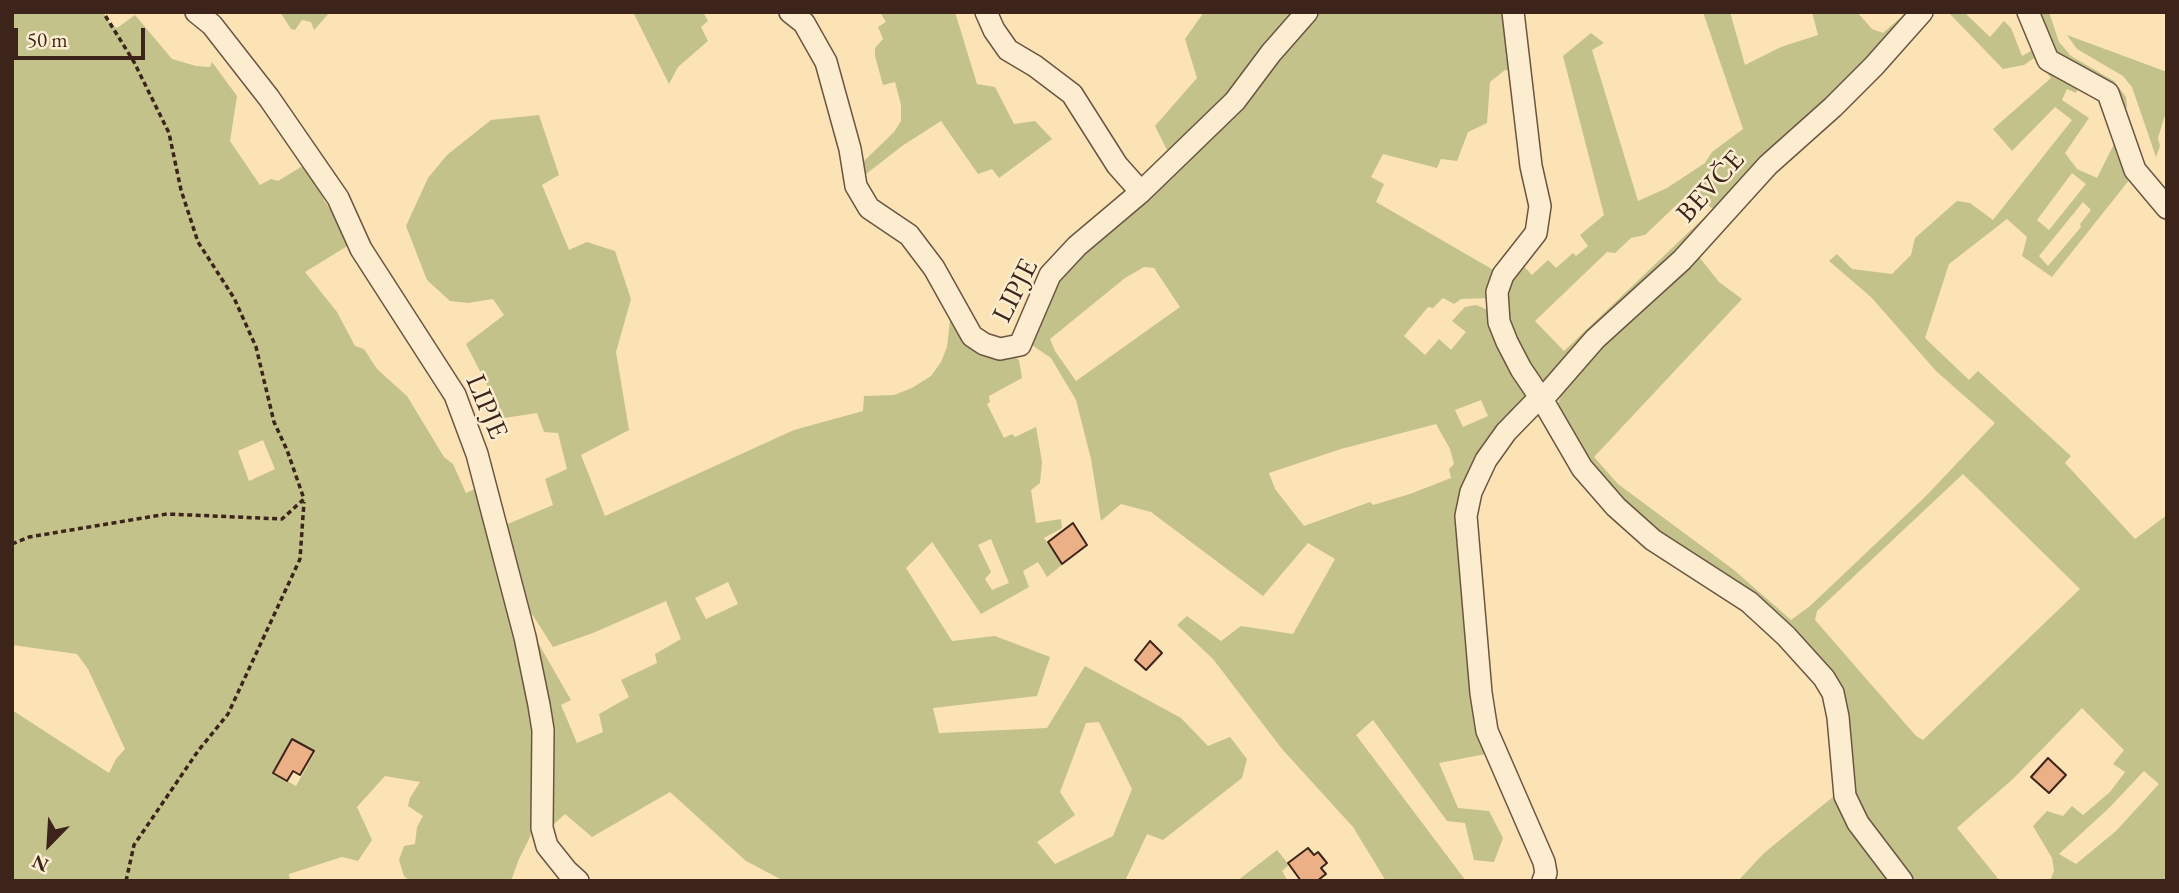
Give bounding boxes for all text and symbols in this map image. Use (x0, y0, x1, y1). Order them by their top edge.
scale bar (18, 14, 149, 58)
text: 50 m (27, 26, 68, 53)
street label: BEVČE (1670, 144, 1752, 230)
street label: LIPJE (986, 254, 1046, 328)
street label: LIPJE (458, 370, 514, 444)
north arrow (14, 809, 84, 879)
text: N (28, 849, 52, 878)

